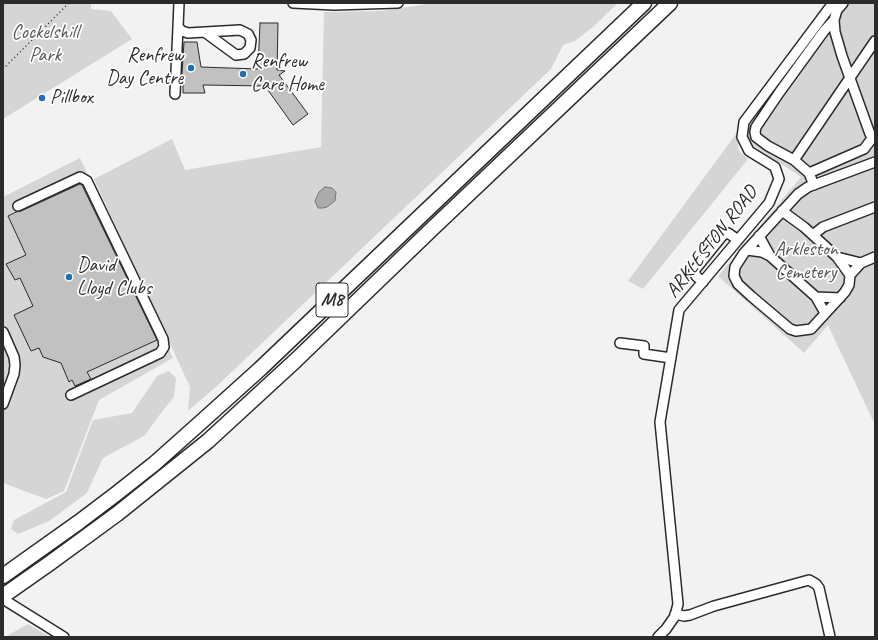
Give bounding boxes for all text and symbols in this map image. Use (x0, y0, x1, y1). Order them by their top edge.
park label: Cockelshill Park (11, 21, 79, 68)
place label: Renfrew Day Centre (106, 44, 183, 91)
place label: Renfrew Care Home (251, 50, 324, 97)
marker: Renfrew Day Centre (186, 63, 196, 73)
marker: Renfrew Care Home (238, 69, 248, 79)
place label: Pillbox (50, 86, 93, 110)
marker: Pillbox (37, 93, 47, 103)
street label: ARKLESTON ROAD (661, 181, 763, 303)
park label: Arkleston Cemetery (774, 238, 838, 285)
place label: David Lloyd Clubs (77, 254, 152, 301)
marker: David Lloyd Clubs (64, 272, 74, 282)
road number: M8 (316, 283, 348, 317)

